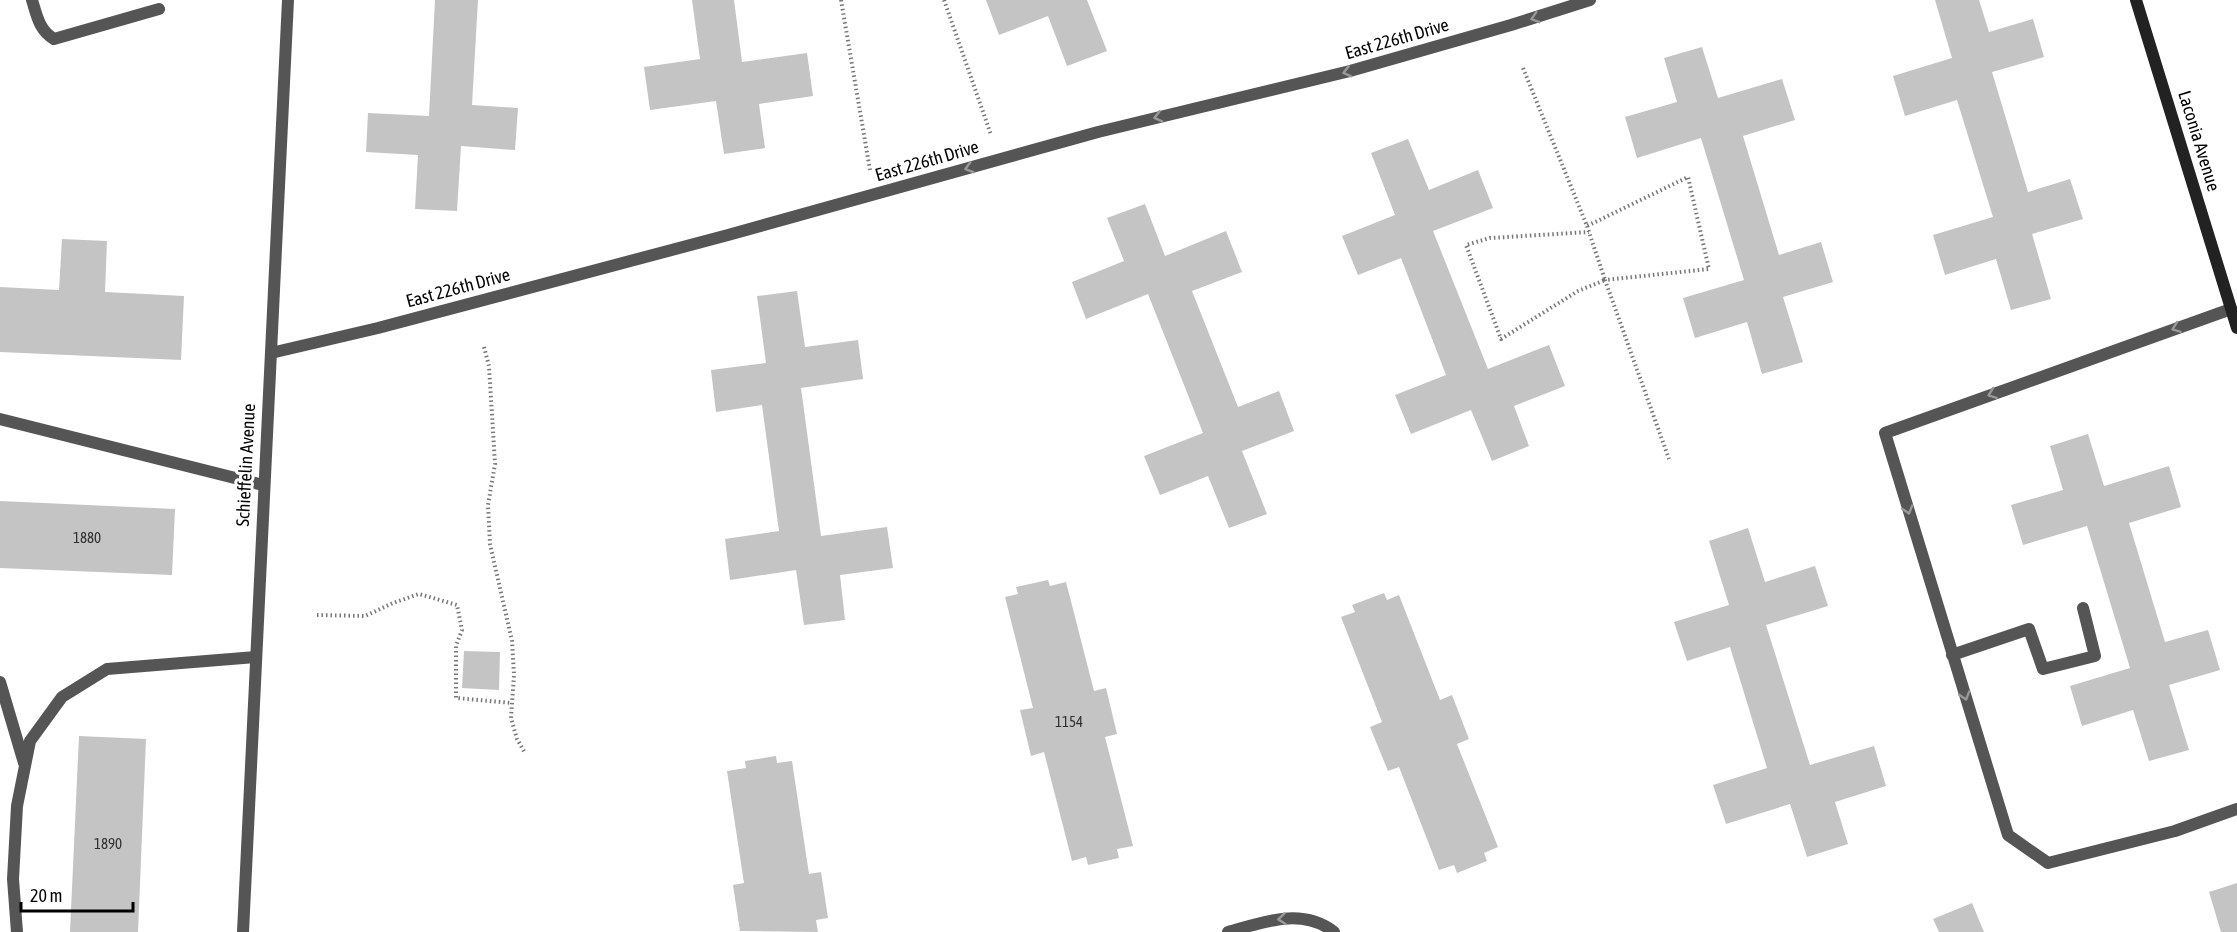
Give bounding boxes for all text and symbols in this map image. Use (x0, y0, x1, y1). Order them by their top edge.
one-way arrow (1530, 11, 1541, 23)
street label: East 226th Drive (1343, 14, 1451, 63)
one-way arrow (1342, 64, 1352, 77)
street label: Laconia Avenue (2174, 88, 2225, 194)
one-way arrow (1153, 110, 1163, 123)
street label: East 226th Drive (873, 136, 981, 185)
one-way arrow (964, 161, 975, 173)
street label: East 226th Drive (404, 264, 512, 311)
one-way arrow (2171, 321, 2182, 334)
one-way arrow (1988, 387, 1998, 400)
street label: Schieffelin Avenue (232, 403, 259, 527)
one-way arrow (1901, 504, 1913, 515)
house number: 1880 (73, 529, 101, 546)
one-way arrow (1958, 690, 1970, 701)
house number: 1154 (1055, 713, 1083, 730)
house number: 1890 (94, 835, 122, 852)
scale bar (21, 875, 134, 913)
text: 20 m (30, 885, 62, 906)
one-way arrow (1278, 912, 1287, 925)

